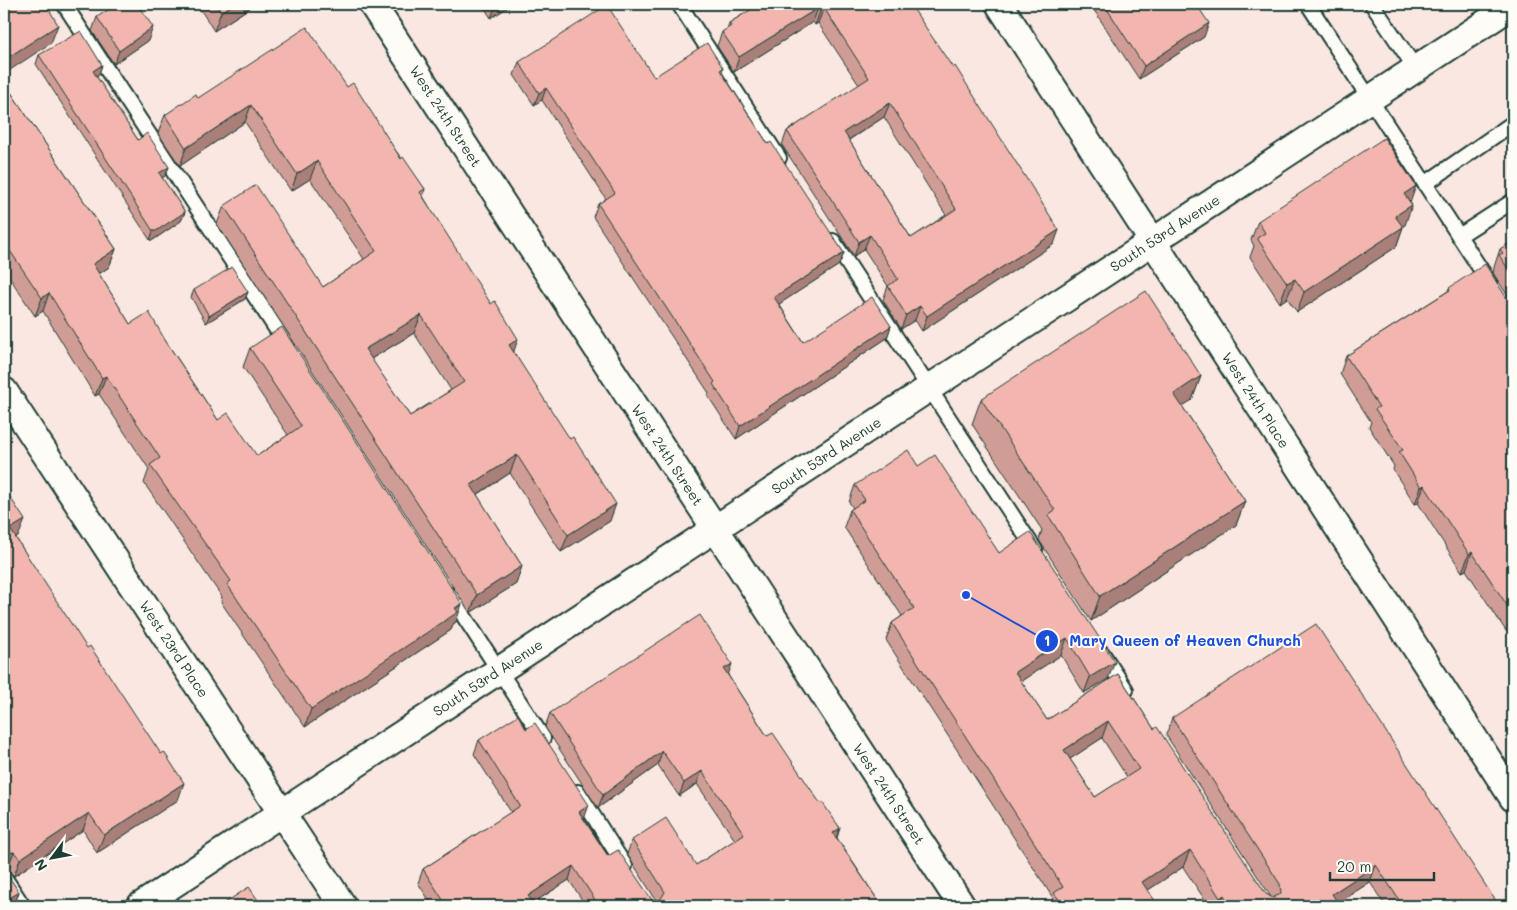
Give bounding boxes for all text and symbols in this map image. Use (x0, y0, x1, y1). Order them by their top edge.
street label: West 24th Street (406, 61, 486, 170)
street label: South 53rd Avenue (1106, 190, 1223, 276)
street label: West 24th Place (1218, 348, 1294, 452)
street label: West 24th Street (627, 400, 708, 509)
street label: South 53rd Avenue (768, 412, 885, 498)
street label: West 23rd Place (135, 597, 213, 701)
callout: Mary Queen of Heaven Church (1034, 626, 1311, 656)
text: 1 (1044, 630, 1050, 650)
text: Mary Queen of Heaven Church (1069, 630, 1301, 650)
street label: South 53rd Avenue (429, 634, 546, 720)
street label: West 24th Street (849, 739, 929, 848)
north arrow (28, 832, 78, 882)
scale bar (1330, 850, 1433, 882)
text: N (30, 856, 51, 875)
text: 20 m (1337, 856, 1371, 876)

